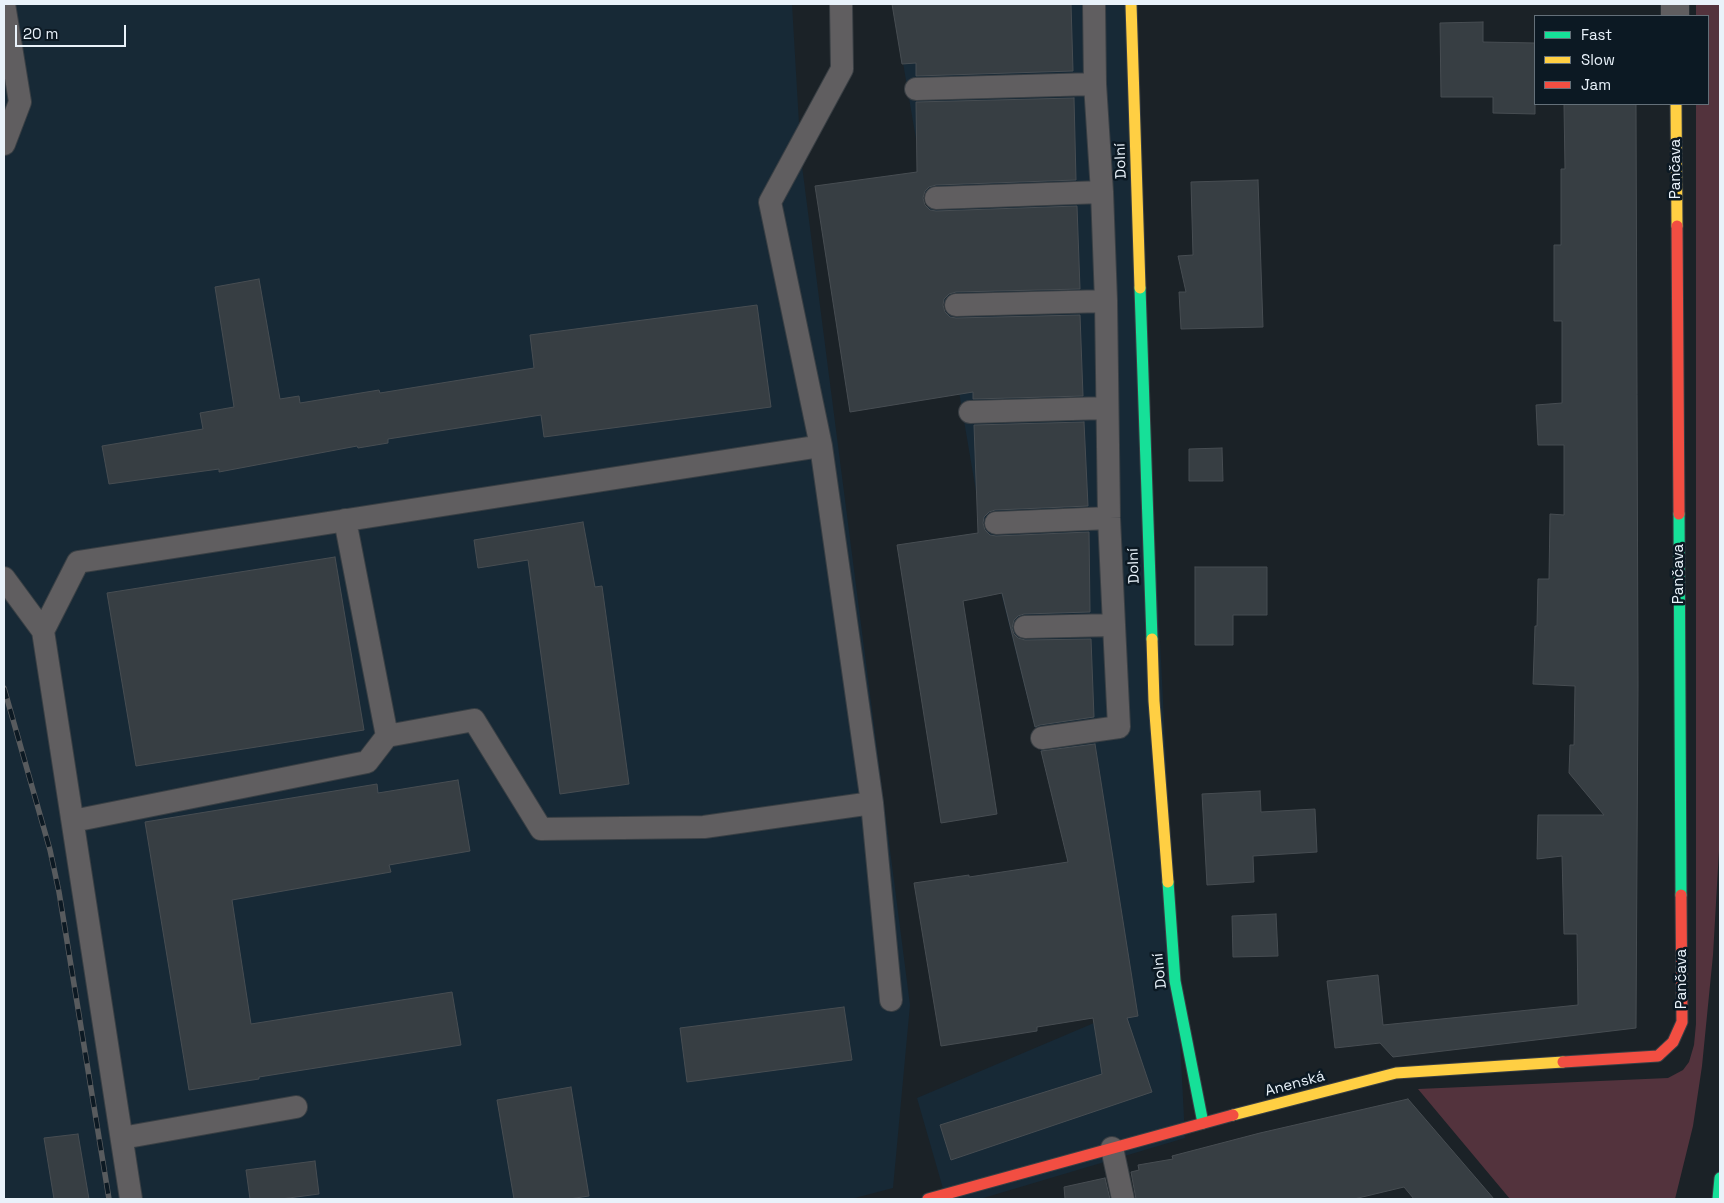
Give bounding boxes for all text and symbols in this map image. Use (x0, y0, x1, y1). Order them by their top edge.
scale bar (18, 15, 129, 47)
legend (1534, 15, 1709, 105)
text: 20 m (23, 24, 58, 43)
text: Fast (1581, 25, 1612, 44)
text: Slow (1581, 50, 1615, 69)
text: Jam (1581, 75, 1611, 94)
street label: Pančava (1667, 139, 1685, 199)
street label: Dolní (1111, 143, 1131, 179)
street label: Pančava (1670, 544, 1688, 604)
street label: Dolní (1124, 548, 1144, 584)
street label: Pančava (1673, 949, 1691, 1009)
street label: Dolní (1149, 952, 1171, 990)
street label: Anenská (1263, 1067, 1327, 1101)

